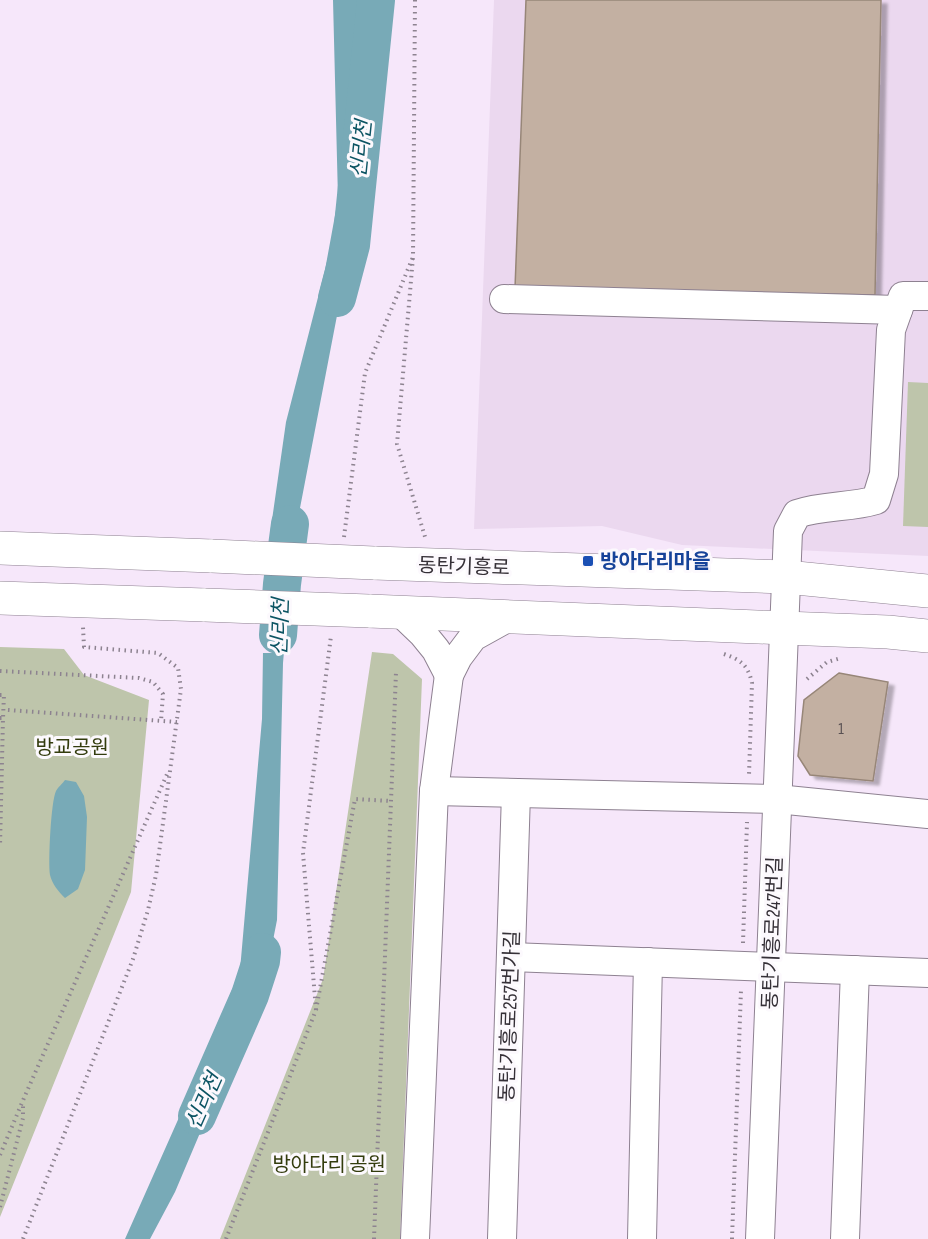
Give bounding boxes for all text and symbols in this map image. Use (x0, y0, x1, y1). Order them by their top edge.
water label: 신리천 (346, 116, 377, 179)
place label: 방아다리마을 (600, 550, 710, 574)
street label: 동탄기흥로 (418, 553, 510, 581)
marker: 방아다리마을 (581, 554, 595, 568)
water label: 신리천 (267, 595, 294, 656)
house number: 1 (838, 720, 844, 739)
park label: 방교공원 (35, 736, 109, 760)
street label: 동탄기흥로247번길 (758, 856, 788, 1010)
street label: 동탄기흥로257번가길 (495, 930, 525, 1102)
water label: 신리천 (181, 1067, 229, 1133)
park label: 방아다리 공원 (272, 1153, 386, 1177)

